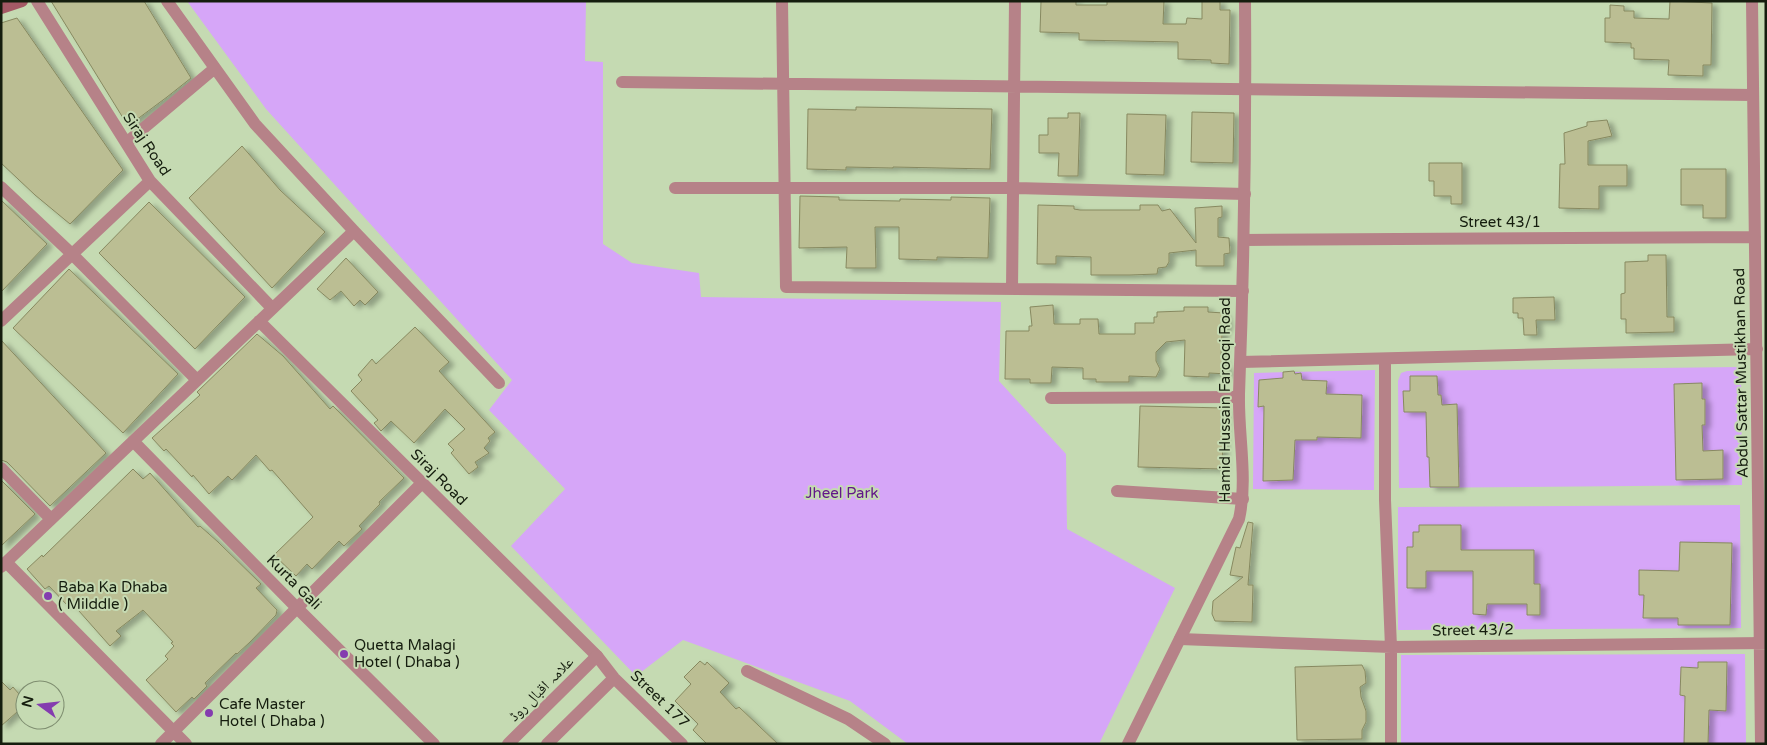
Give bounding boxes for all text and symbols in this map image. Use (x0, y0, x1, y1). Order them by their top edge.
street label: Siraj Road (119, 109, 175, 179)
street label: Street 43/1 (1459, 213, 1541, 231)
street label: Abdul Sattar Mustikhan Road (1730, 268, 1752, 478)
street label: Hamid Hussain Farooqi Road (1216, 297, 1234, 503)
street label: Siraj Road (407, 445, 471, 509)
park label: Jheel Park (806, 484, 878, 502)
street label: Kurta Gali (263, 551, 325, 613)
place label: Baba Ka Dhaba ( Milddle ) (58, 578, 168, 613)
marker: Baba Ka Dhaba ( Milddle ) (42, 590, 54, 602)
street label: Street 43/2 (1432, 620, 1514, 640)
place label: Quetta Malagi Hotel ( Dhaba ) (354, 636, 460, 671)
marker: Quetta Malagi Hotel ( Dhaba ) (338, 648, 350, 660)
street label: علامہ اقبال روڈ (505, 653, 578, 726)
street label: Street 177 (627, 666, 693, 732)
north arrow (15, 680, 65, 730)
text: N (18, 694, 38, 709)
place label: Cafe Master Hotel ( Dhaba ) (219, 695, 325, 730)
marker: Cafe Master Hotel ( Dhaba ) (203, 707, 215, 719)

